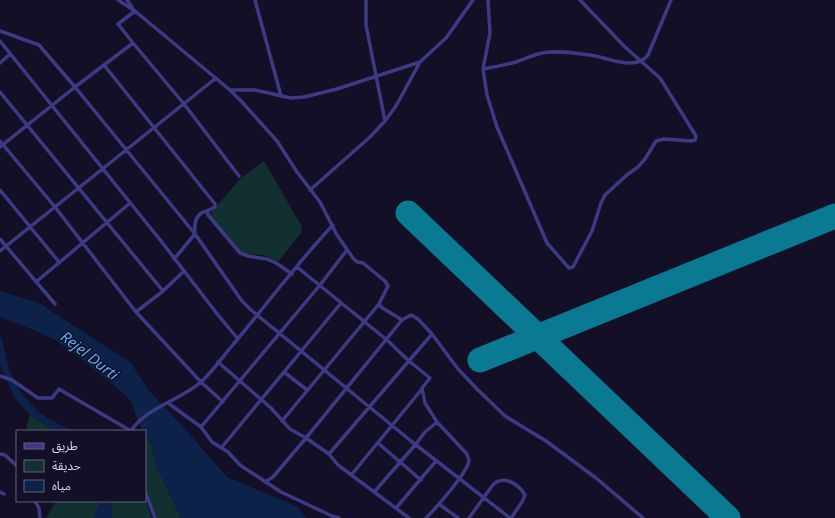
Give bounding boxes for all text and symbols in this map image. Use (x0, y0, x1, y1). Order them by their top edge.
water label: Rejel Durti (57, 326, 123, 384)
legend (16, 430, 146, 502)
text: طريق (52, 437, 78, 454)
text: حديقة (52, 457, 81, 474)
text: مياه (52, 477, 71, 494)

